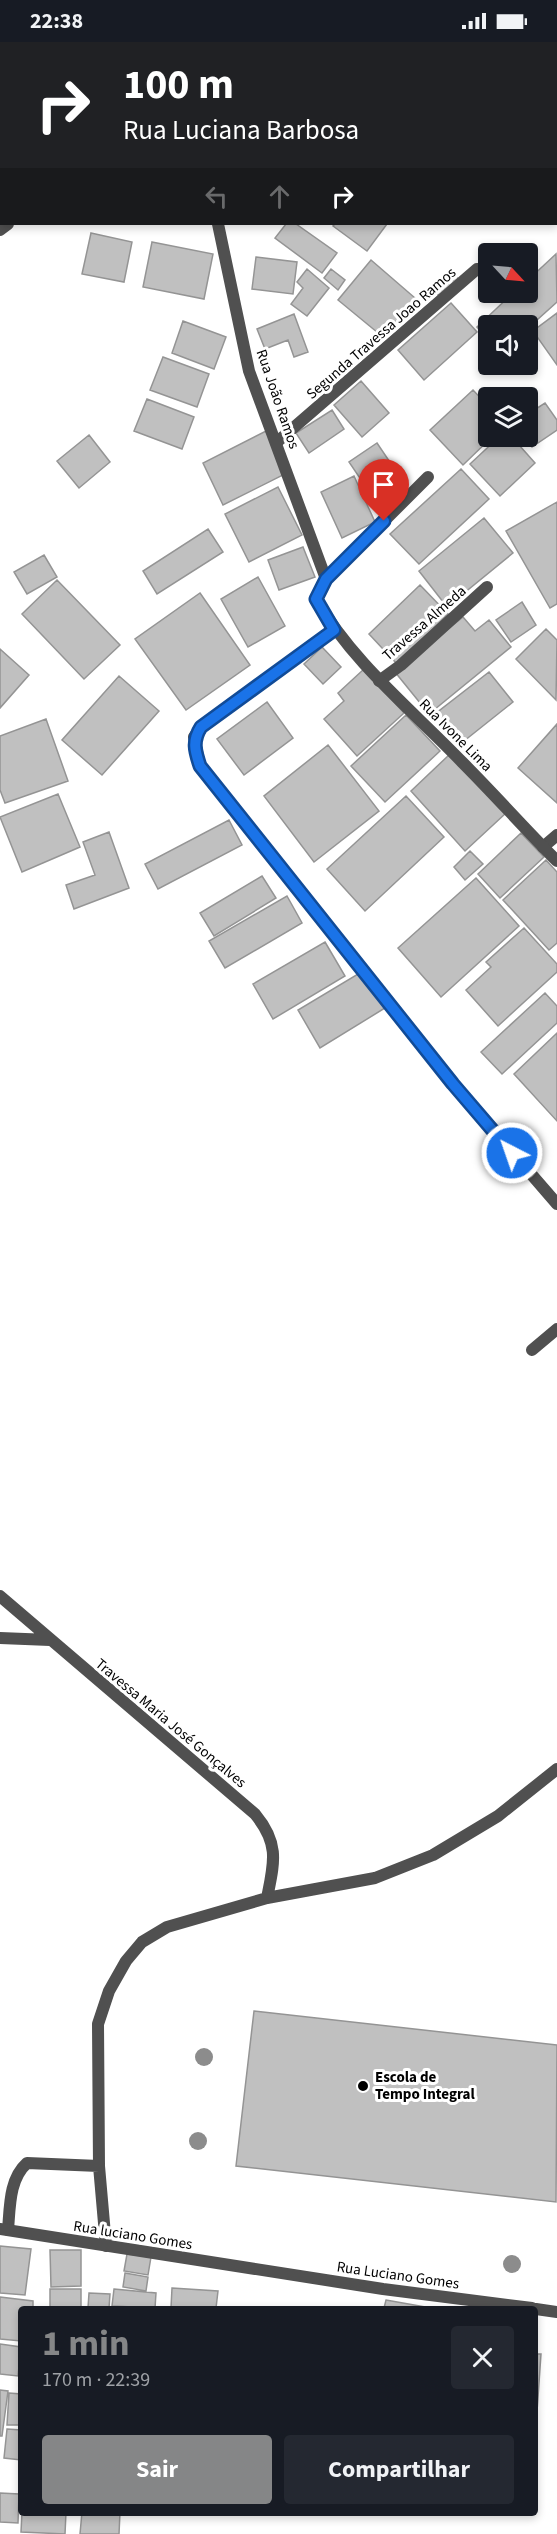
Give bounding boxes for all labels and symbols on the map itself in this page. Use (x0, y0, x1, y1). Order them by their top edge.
north arrow (478, 243, 538, 303)
street label: Segunda Travessa Joao Ramos (302, 262, 461, 404)
street label: Rua João Ramos (251, 347, 304, 452)
pin (358, 459, 409, 521)
street label: Travessa Almeda (378, 581, 471, 666)
street label: Rua Ivone Lima (414, 694, 497, 777)
position arrow (480, 1121, 544, 1185)
street label: Travessa Maria José Gonçalves (91, 1654, 251, 1793)
place label: Escola de Tempo Integral (375, 2067, 475, 2105)
marker: Escola de Tempo Integral (356, 2079, 370, 2093)
street label: Rua luciano Gomes (72, 2216, 194, 2255)
street label: Rua Luciano Gomes (335, 2257, 461, 2294)

